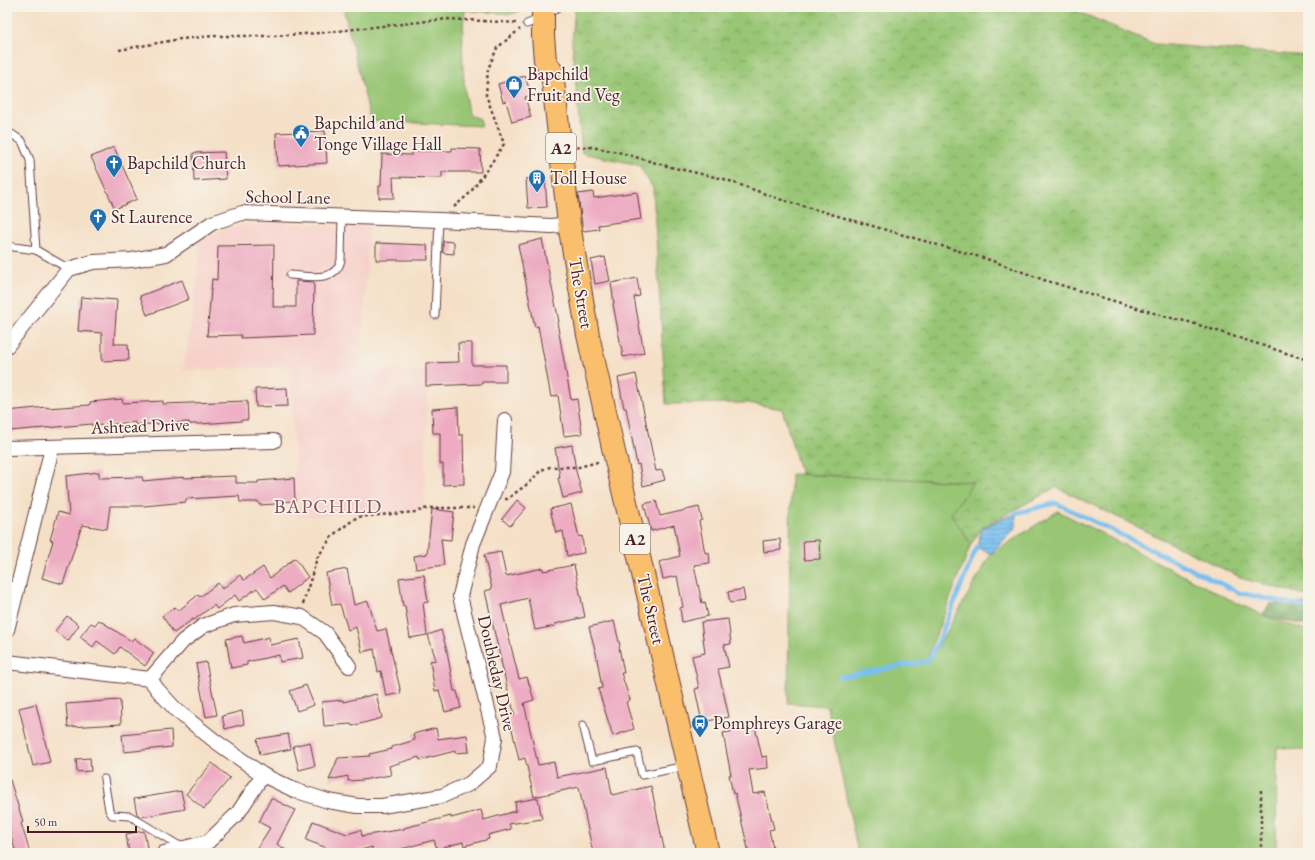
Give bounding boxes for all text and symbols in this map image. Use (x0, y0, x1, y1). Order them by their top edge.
place label: Bapchild Fruit and Veg (527, 62, 620, 106)
shop icon: Bapchild Fruit and Veg (504, 74, 524, 99)
place label: Bapchild and Tonge Village Hall (314, 111, 442, 155)
public building icon: Bapchild and Tonge Village Hall (291, 123, 311, 148)
road number: A2 (546, 133, 576, 163)
place label: Bapchild Church (127, 151, 246, 174)
church icon: Bapchild Church (104, 153, 124, 178)
place label: Toll House (550, 166, 627, 189)
building icon: Toll House (527, 168, 547, 193)
street label: School Lane (245, 184, 331, 209)
place label: St Laurence (111, 205, 192, 228)
church icon: St Laurence (88, 207, 108, 232)
street label: The Street (564, 256, 599, 330)
street label: Ashtead Drive (89, 412, 190, 439)
district label: BAPCHILD (274, 493, 382, 519)
road number: A2 (620, 524, 650, 554)
street label: The Street (632, 571, 671, 647)
street label: Doubleday Drive (473, 613, 522, 733)
place label: Pomphreys Garage (713, 711, 842, 734)
bus stop icon: Pomphreys Garage (690, 713, 710, 738)
scale bar (28, 808, 136, 834)
text: 50 m (34, 814, 58, 830)

